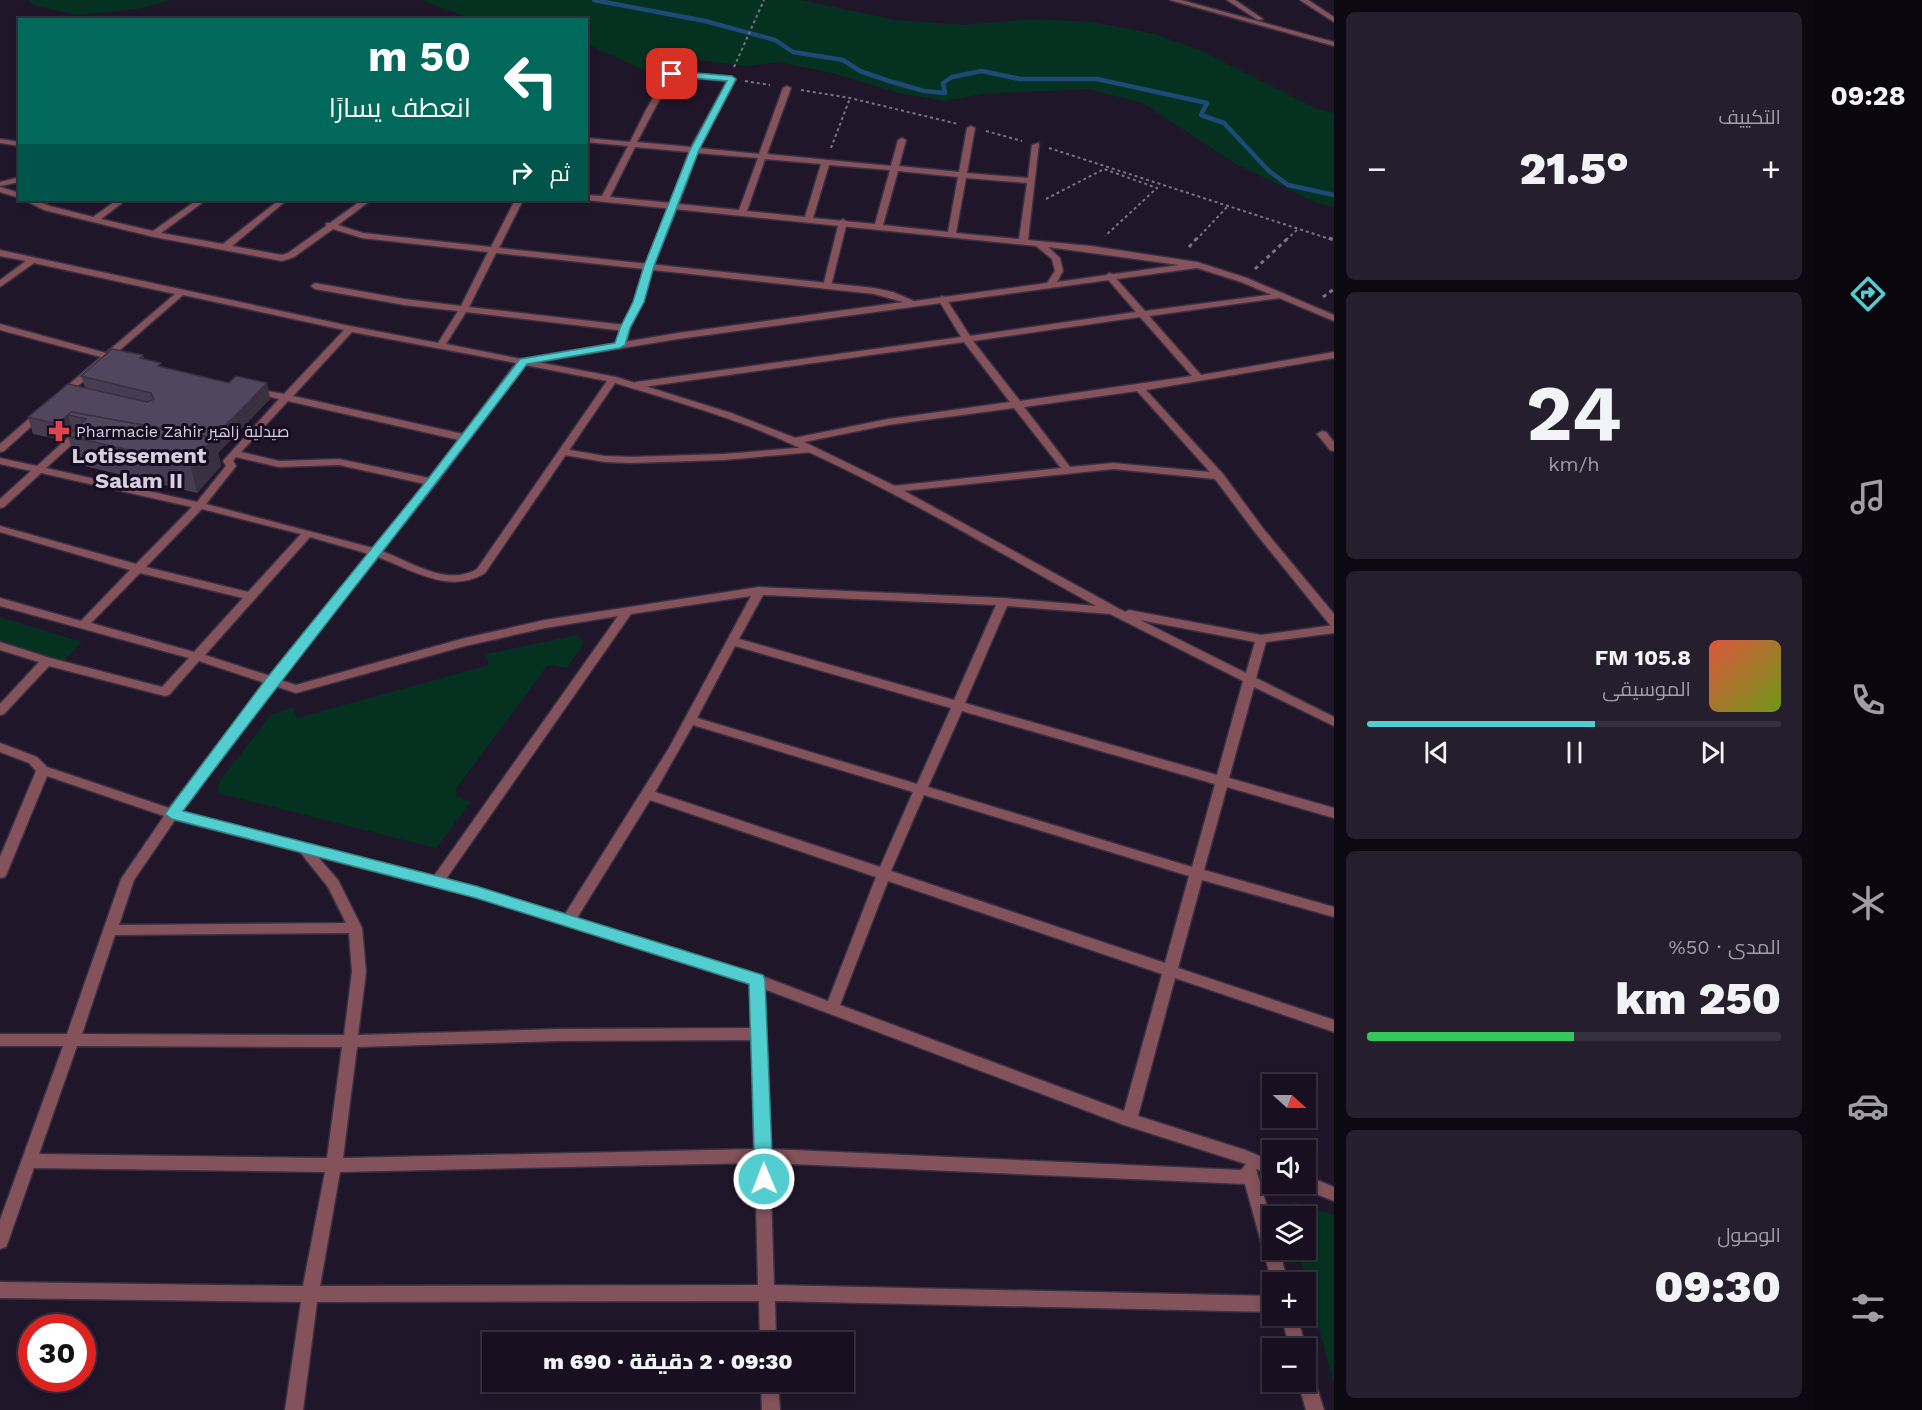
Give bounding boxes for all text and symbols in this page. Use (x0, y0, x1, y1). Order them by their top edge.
text: 50 m (368, 32, 471, 81)
icon: left (492, 42, 570, 120)
pin (646, 48, 697, 99)
icon: arrive (655, 57, 688, 90)
text: 09:28 (1830, 80, 1906, 112)
text: انعطف يسارًا (329, 92, 471, 124)
text: التكييف (1718, 105, 1781, 129)
text: 21.5° (1519, 142, 1629, 195)
text: − (1367, 149, 1387, 188)
text: + (1761, 149, 1781, 188)
icon: right (505, 156, 538, 189)
text: ثم (550, 161, 570, 186)
icon: directions (1847, 273, 1889, 315)
text: 24 (1526, 367, 1622, 459)
pharmacy icon: Pharmacie Zahir صيدلية زاهير (47, 419, 71, 443)
place label: Pharmacie Zahir صيدلية زاهير (76, 422, 289, 441)
district label: Lotissement Salam II (72, 443, 207, 493)
text: km/h (1548, 452, 1600, 476)
icon: music (1847, 476, 1889, 518)
text: 105.8 FM (1595, 645, 1691, 670)
text: الموسيقى (1602, 677, 1691, 701)
icon: phone (1847, 679, 1889, 721)
icon: previous (1420, 736, 1453, 769)
icon: pause (1558, 736, 1591, 769)
icon: next (1696, 736, 1729, 769)
icon: climate (1847, 882, 1889, 924)
text: المدى · 50% (1669, 935, 1781, 959)
text: 250 km (1615, 972, 1781, 1025)
north arrow (1262, 1074, 1316, 1128)
map controls (1262, 1074, 1316, 1392)
icon: car (1847, 1085, 1889, 1127)
button: sound (1262, 1140, 1316, 1194)
position arrow (732, 1147, 796, 1211)
button: layers (1262, 1206, 1316, 1260)
text: الوصول (1717, 1223, 1781, 1247)
text: 09:30 (1654, 1260, 1781, 1313)
button: + (1262, 1272, 1316, 1326)
icon: filters (1847, 1287, 1889, 1329)
speed limit sign: 30 (18, 1314, 96, 1392)
button: − (1262, 1338, 1316, 1392)
text: 09:30 · 2 دقيقة · 690 m (543, 1349, 793, 1374)

